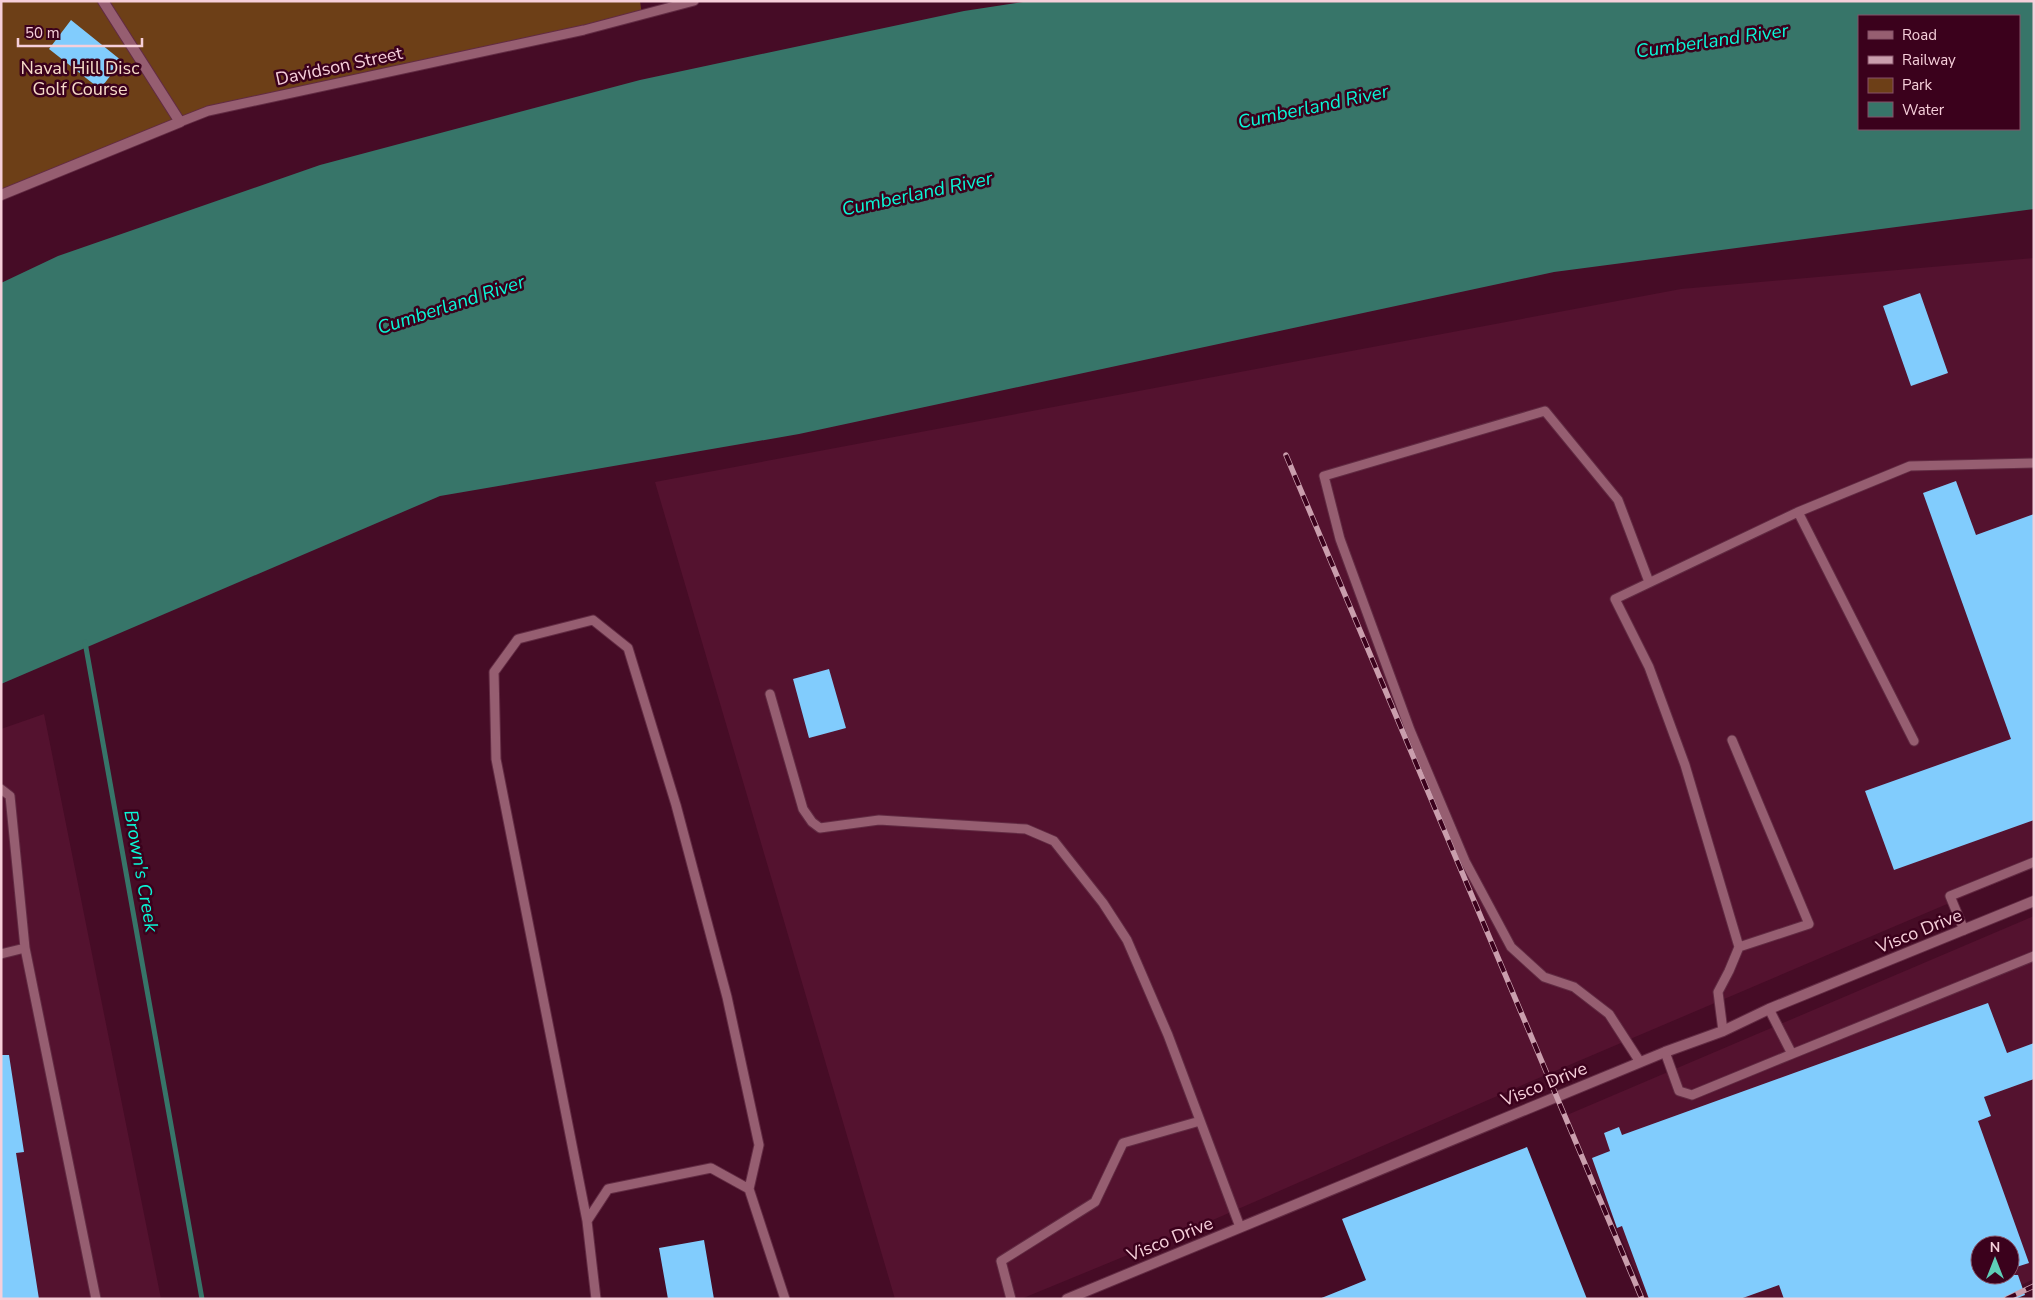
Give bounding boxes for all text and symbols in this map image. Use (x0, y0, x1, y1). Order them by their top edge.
scale bar (18, 15, 141, 47)
legend (1858, 15, 2020, 130)
water label: Cumberland River (1634, 17, 1791, 65)
text: 50 m (25, 23, 60, 43)
text: Road (1902, 25, 1937, 45)
street label: Davidson Street (273, 41, 405, 91)
text: Railway (1902, 50, 1956, 70)
park label: Naval Hill Disc Golf Course (20, 56, 140, 101)
text: Park (1902, 75, 1932, 95)
water label: Cumberland River (1235, 78, 1392, 136)
text: Water (1902, 100, 1945, 120)
water label: Cumberland River (839, 165, 996, 223)
water label: Cumberland River (374, 269, 529, 341)
water label: Brown's Creek (117, 808, 165, 935)
street label: Visco Drive (1872, 903, 1966, 959)
street label: Visco Drive (1497, 1056, 1591, 1112)
street label: Visco Drive (1123, 1211, 1217, 1267)
north arrow (1970, 1235, 2020, 1285)
text: N (1990, 1238, 2000, 1257)

